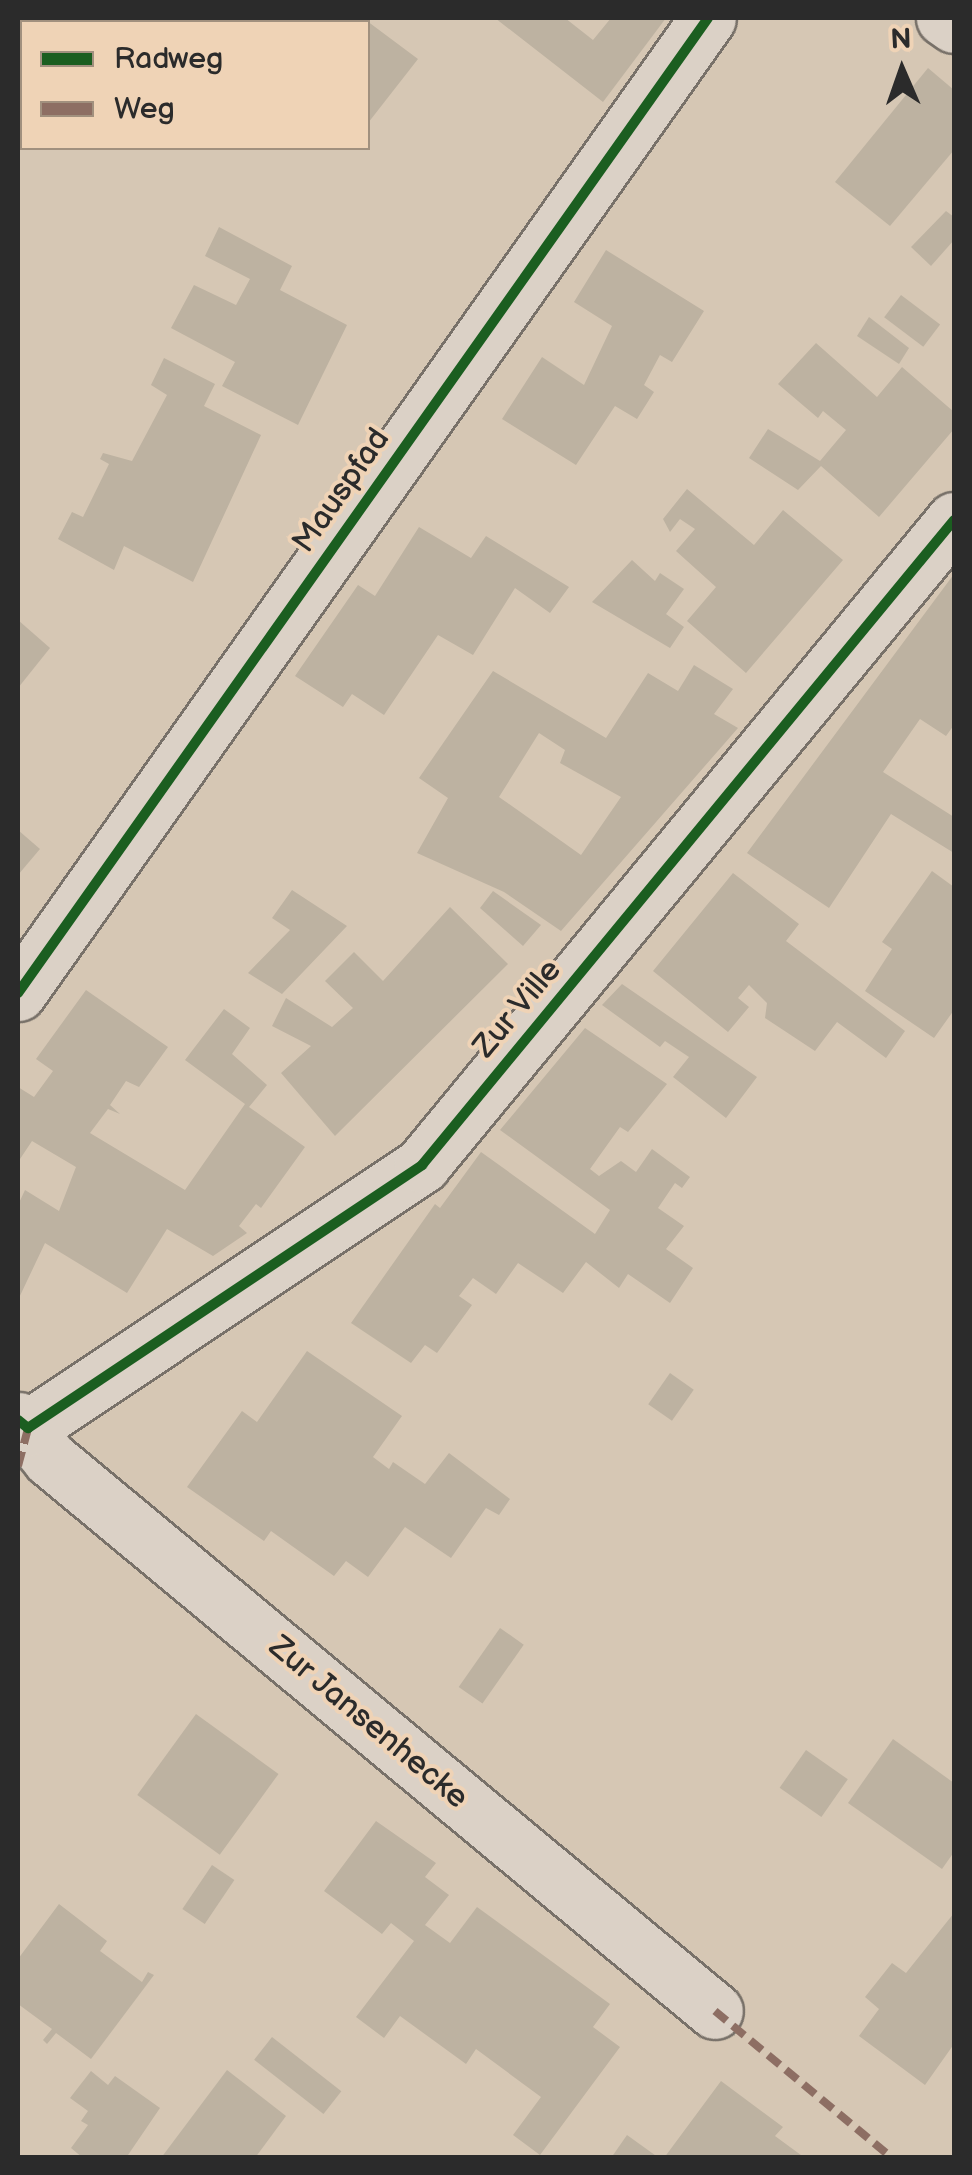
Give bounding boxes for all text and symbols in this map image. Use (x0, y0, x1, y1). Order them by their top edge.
legend (20, 20, 370, 150)
north arrow (852, 20, 952, 120)
text: N (890, 23, 912, 56)
text: Radweg (114, 41, 223, 77)
text: Weg (114, 91, 175, 127)
street label: Mauspfad (285, 421, 399, 561)
street label: Zur Ville (466, 952, 570, 1066)
street label: Zur Jansenhecke (260, 1628, 476, 1818)

